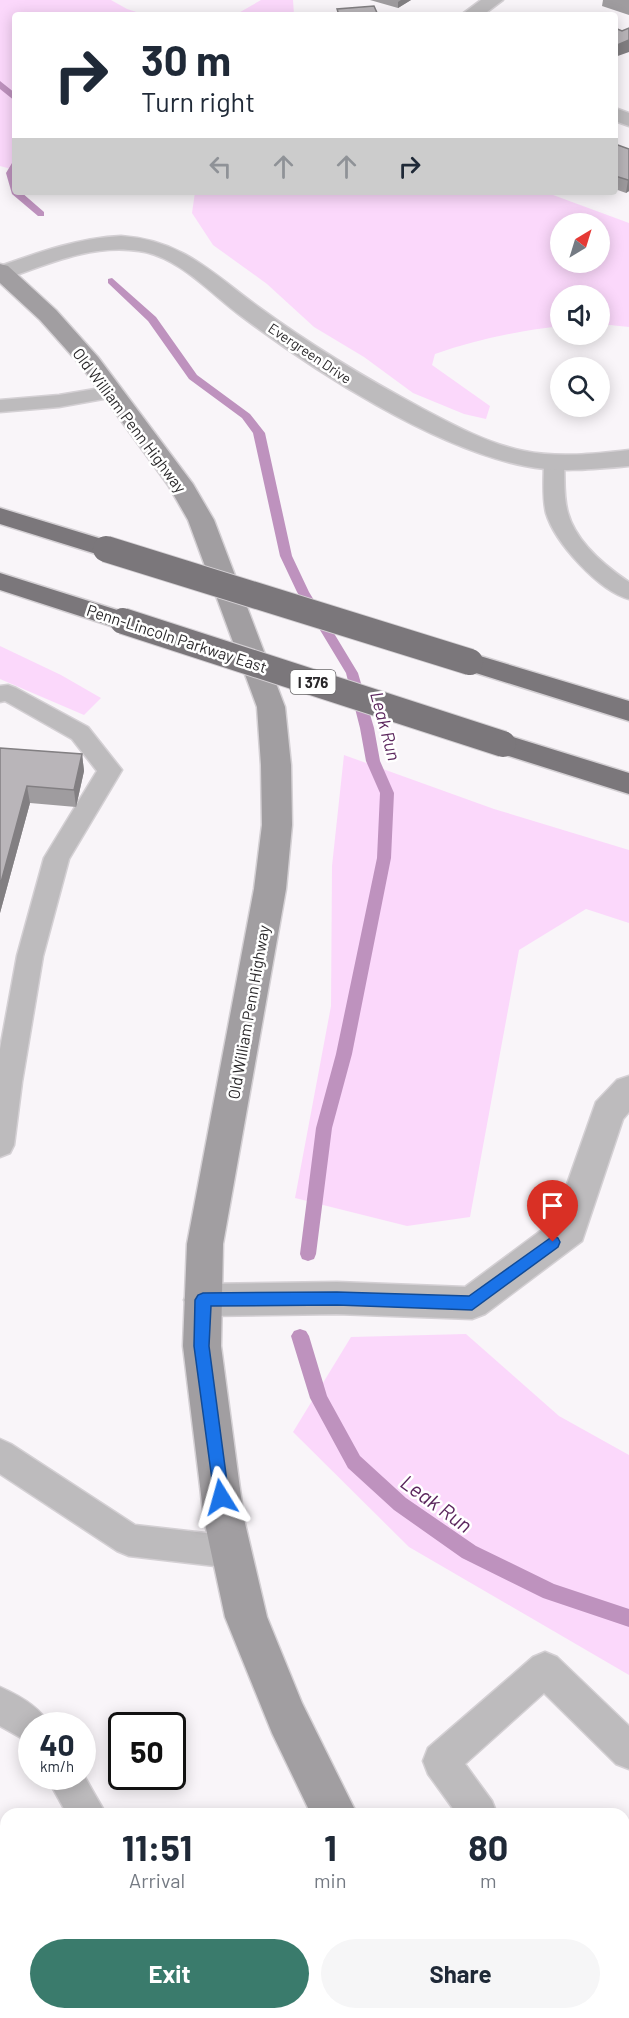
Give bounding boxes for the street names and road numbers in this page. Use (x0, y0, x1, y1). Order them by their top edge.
street label: Evergreen Drive (265, 319, 355, 387)
street label: Old William Penn Highway (69, 344, 191, 497)
street label: Penn-Lincoln Parkway East (85, 600, 269, 676)
road number: I 376 (290, 670, 336, 694)
street label: Old William Penn Highway (223, 923, 273, 1100)

